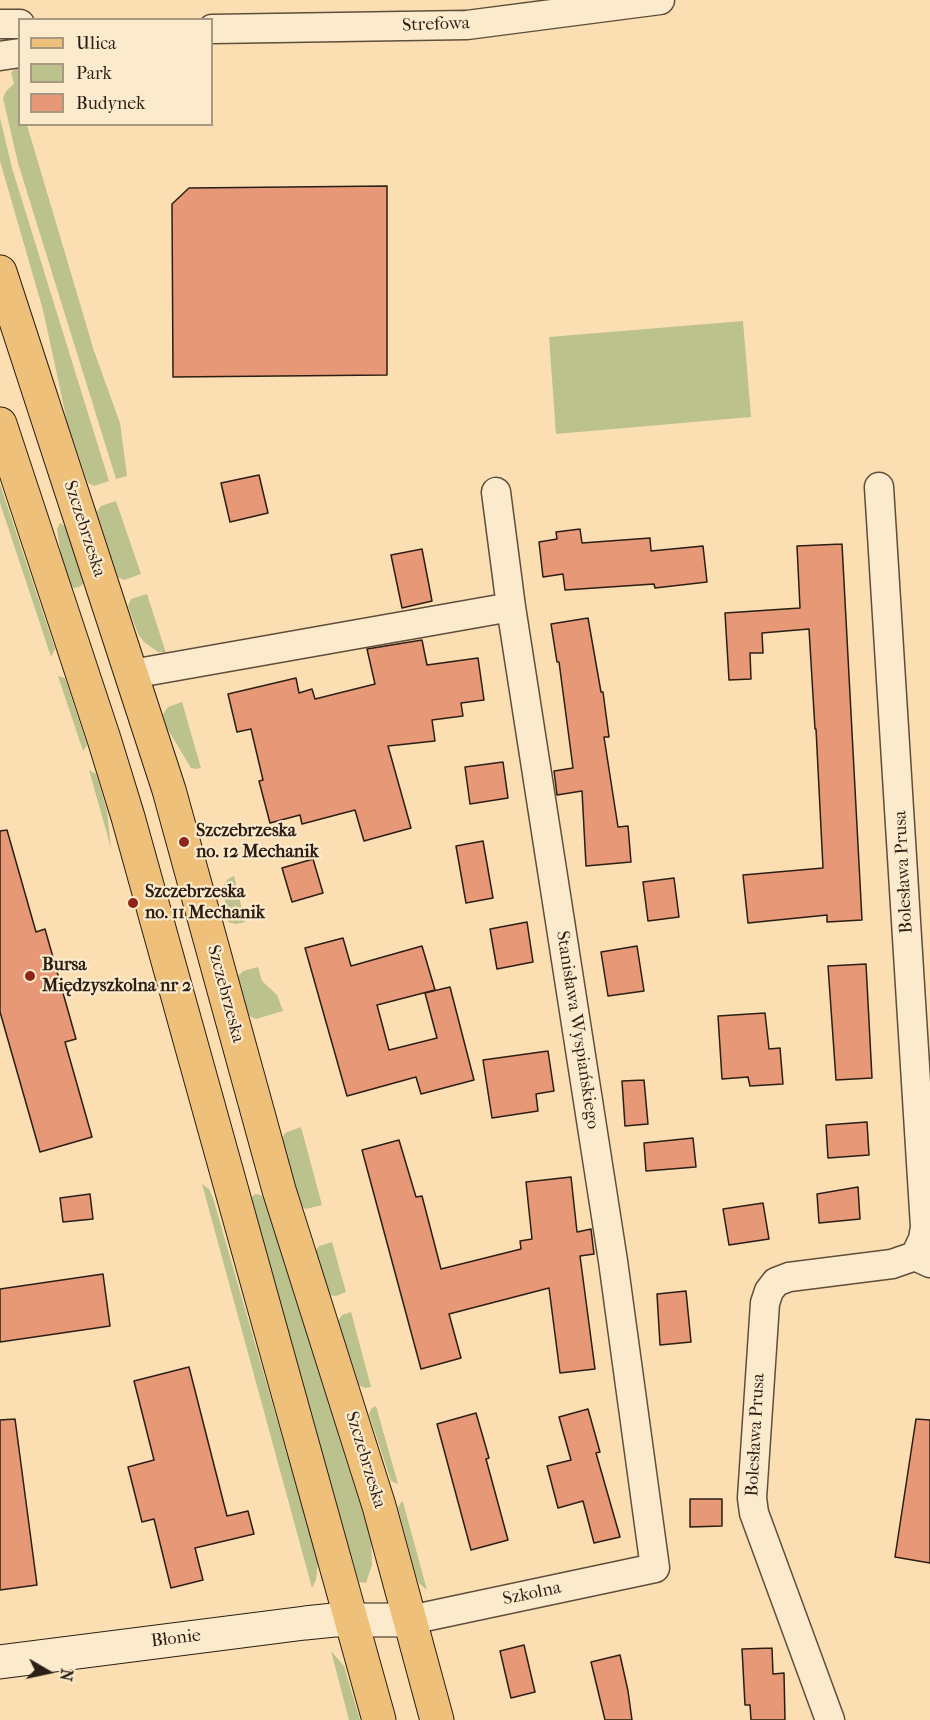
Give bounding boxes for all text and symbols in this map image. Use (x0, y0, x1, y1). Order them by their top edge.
street label: Strefowa (402, 13, 470, 37)
legend (18, 18, 213, 126)
text: Ulica (76, 33, 116, 54)
text: Park (76, 63, 112, 84)
text: Budynek (76, 93, 145, 114)
street label: Szczebrzeska (58, 478, 110, 580)
street label: Bolesława Prusa (890, 810, 918, 934)
place label: Szczebrzeska no. 12 Mechanik (196, 821, 319, 864)
marker: Szczebrzeska no. 12 Mechanik (177, 835, 191, 849)
place label: Szczebrzeska no. 11 Mechanik (145, 882, 265, 924)
marker: Szczebrzeska no. 11 Mechanik (126, 896, 140, 910)
street label: Stanisława Wyspiańskiego (551, 929, 603, 1131)
street label: Szczebrzeska (202, 943, 248, 1045)
place label: Bursa Międzyszkolna nr 2 (42, 955, 191, 998)
marker: Bursa Międzyszkolna nr 2 (23, 969, 37, 983)
street label: Bolesława Prusa (742, 1373, 770, 1497)
street label: Szczebrzeska (340, 1409, 390, 1511)
street label: Szkolna (501, 1577, 563, 1611)
street label: Błonie (150, 1625, 202, 1653)
north arrow (18, 1642, 78, 1702)
text: N (56, 1667, 77, 1682)

